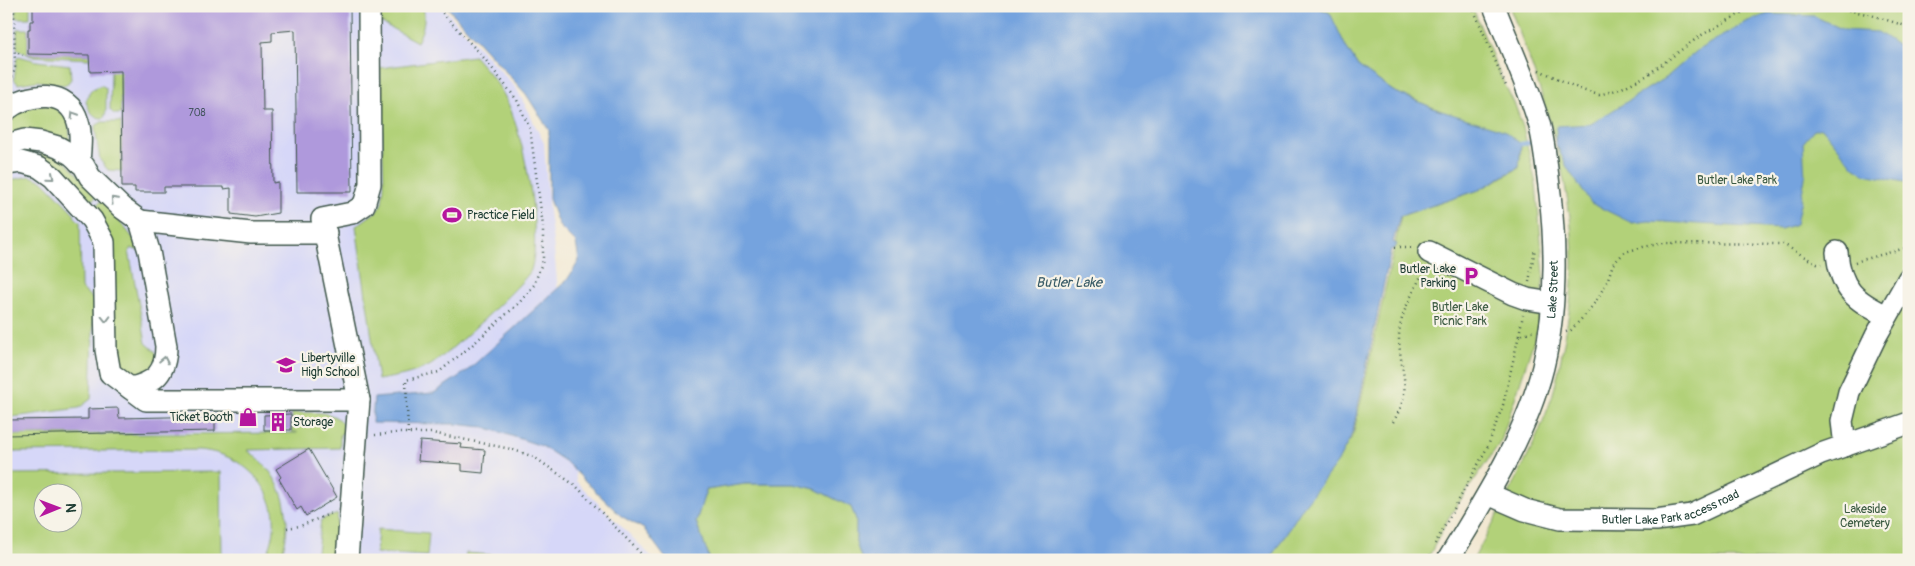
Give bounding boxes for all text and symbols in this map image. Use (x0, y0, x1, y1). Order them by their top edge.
house number: 708 (188, 107, 206, 119)
one-way arrow (70, 111, 80, 120)
one-way arrow (45, 171, 54, 180)
park label: Butler Lake Park (1697, 173, 1777, 188)
one-way arrow (111, 197, 120, 206)
sports icon: Practice Field (441, 204, 463, 226)
place label: Practice Field (467, 208, 535, 223)
street label: Lake Street (1544, 260, 1562, 320)
place label: Butler Lake Parking (1399, 262, 1456, 291)
parking icon: Butler Lake Parking (1460, 265, 1482, 287)
water label: Butler Lake (1036, 274, 1104, 291)
park label: Butler Lake Picnic Park (1432, 300, 1488, 329)
one-way arrow (101, 316, 111, 324)
place label: Libertyville High School (301, 351, 360, 380)
school or university icon: Libertyville High School (275, 354, 297, 376)
one-way arrow (159, 356, 169, 365)
shop icon: Ticket Booth (237, 406, 259, 428)
place label: Ticket Booth (170, 410, 233, 425)
building icon: Storage (267, 411, 289, 433)
place label: Storage (293, 415, 333, 430)
north arrow (32, 484, 82, 534)
street label: Butler Lake Park access road (1601, 487, 1742, 528)
park label: Lakeside Cemetery (1840, 502, 1890, 531)
text: N (62, 503, 79, 513)

